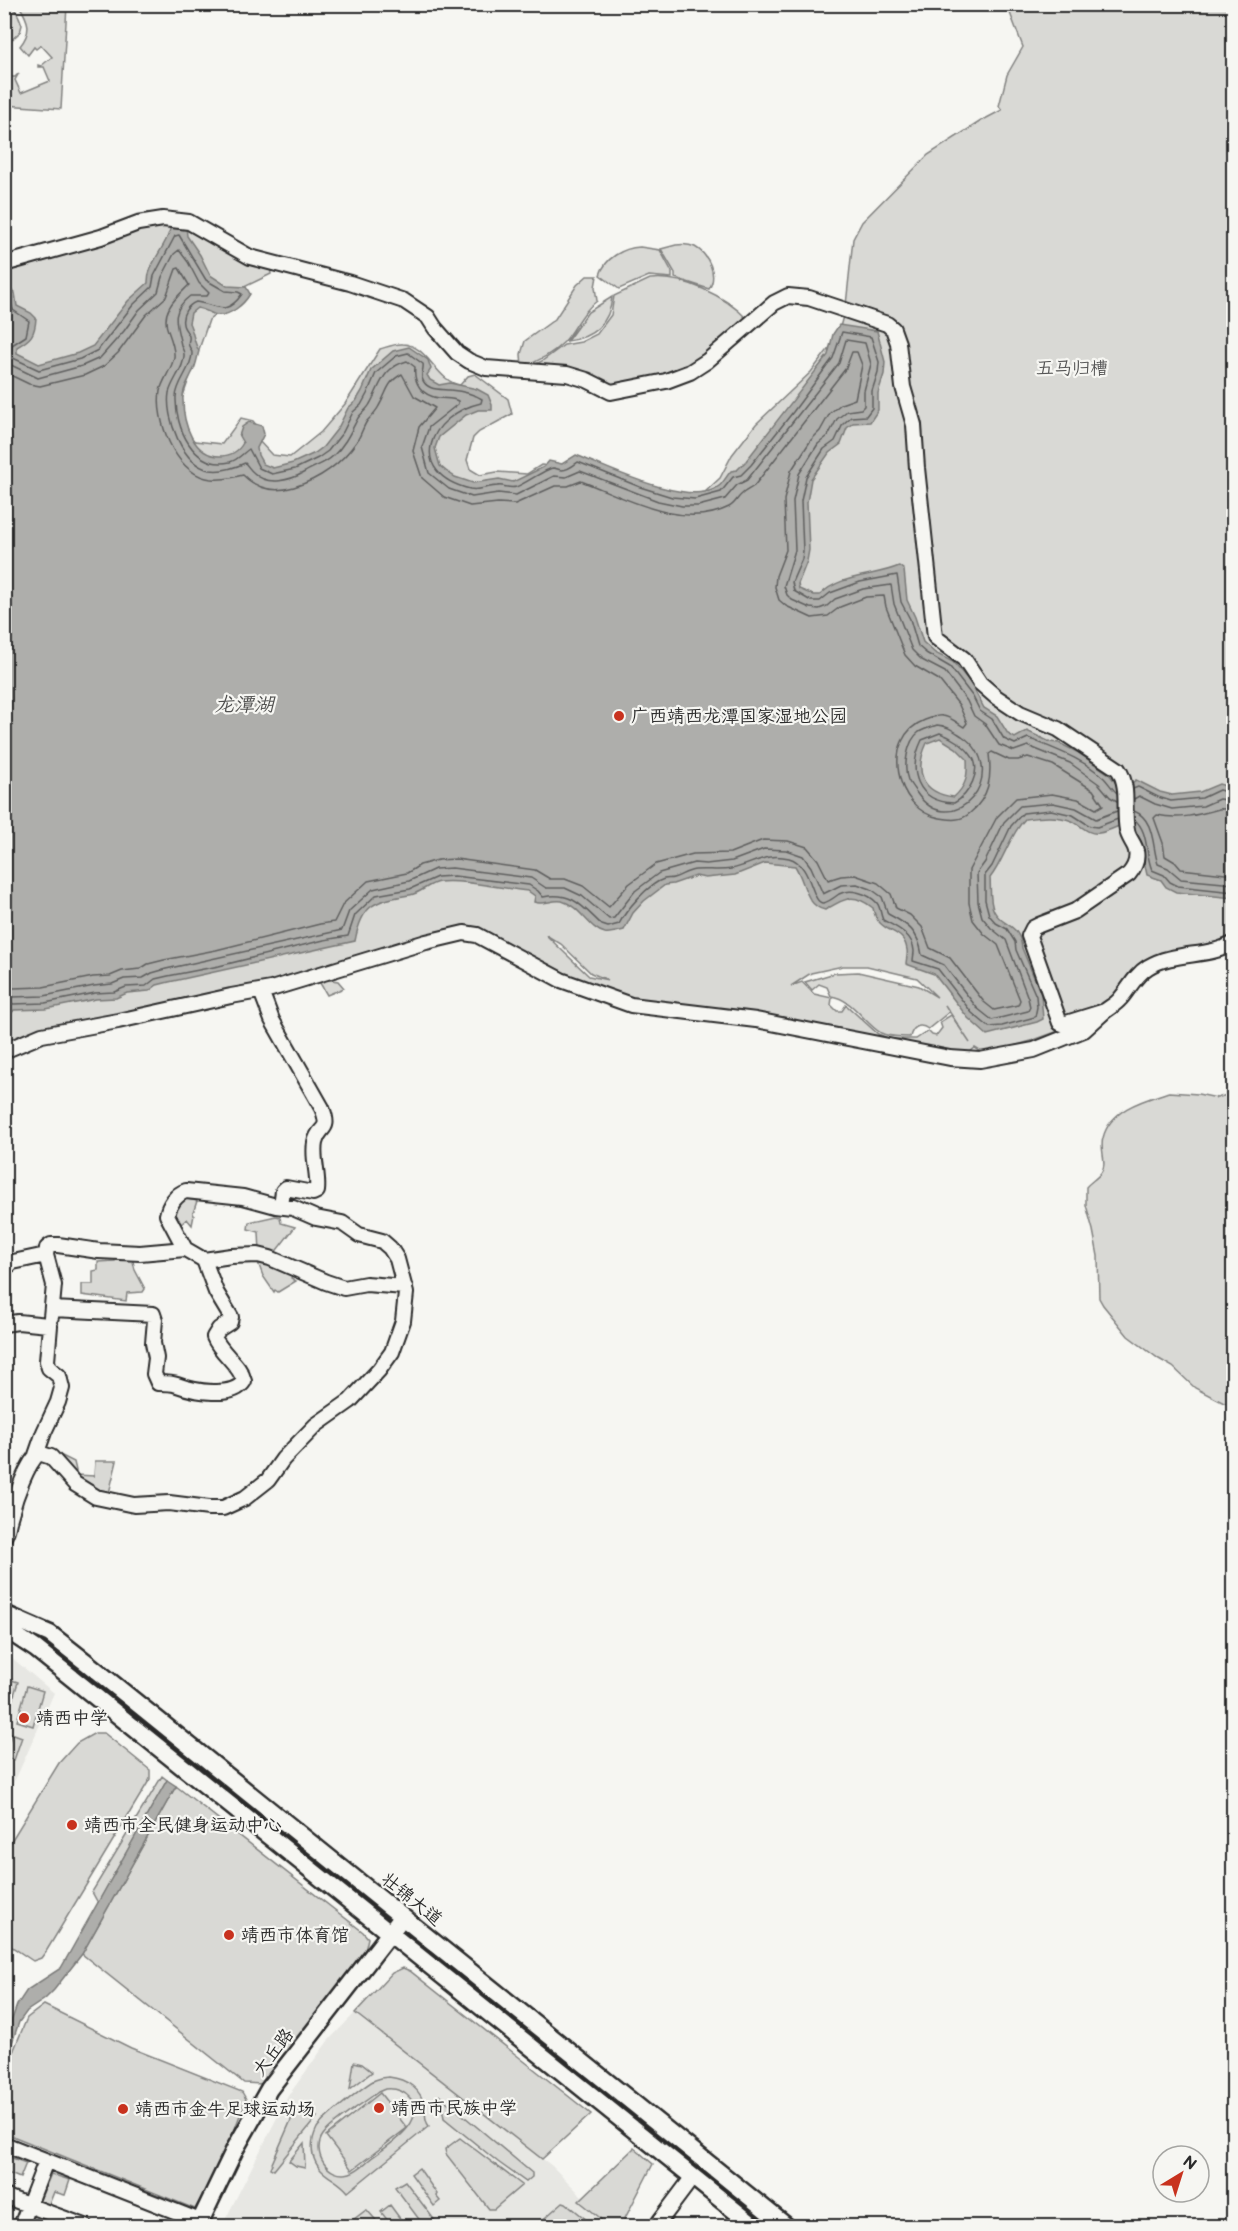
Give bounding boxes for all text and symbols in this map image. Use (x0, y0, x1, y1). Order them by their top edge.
park label: 五马归槽 (1036, 358, 1108, 379)
water label: 龙潭湖 (214, 693, 276, 717)
place label: 广西靖西龙潭国家湿地公园 (631, 706, 847, 727)
marker: 广西靖西龙潭国家湿地公园 (612, 709, 626, 723)
place label: 靖西中学 (36, 1708, 108, 1729)
marker: 靖西中学 (17, 1711, 31, 1725)
place label: 靖西市全民健身运动中心 (84, 1815, 282, 1836)
marker: 靖西市全民健身运动中心 (65, 1818, 79, 1832)
street label: 壮锦大道 (377, 1869, 446, 1930)
place label: 靖西市体育馆 (241, 1925, 349, 1946)
marker: 靖西市体育馆 (222, 1928, 236, 1942)
street label: 大丘路 (249, 2024, 298, 2080)
place label: 靖西市民族中学 (391, 2098, 517, 2119)
place label: 靖西市金牛足球运动场 (135, 2099, 315, 2120)
marker: 靖西市民族中学 (372, 2101, 386, 2115)
marker: 靖西市金牛足球运动场 (116, 2102, 130, 2116)
north arrow (1151, 2144, 1211, 2204)
text: N (1179, 2152, 1200, 2175)

